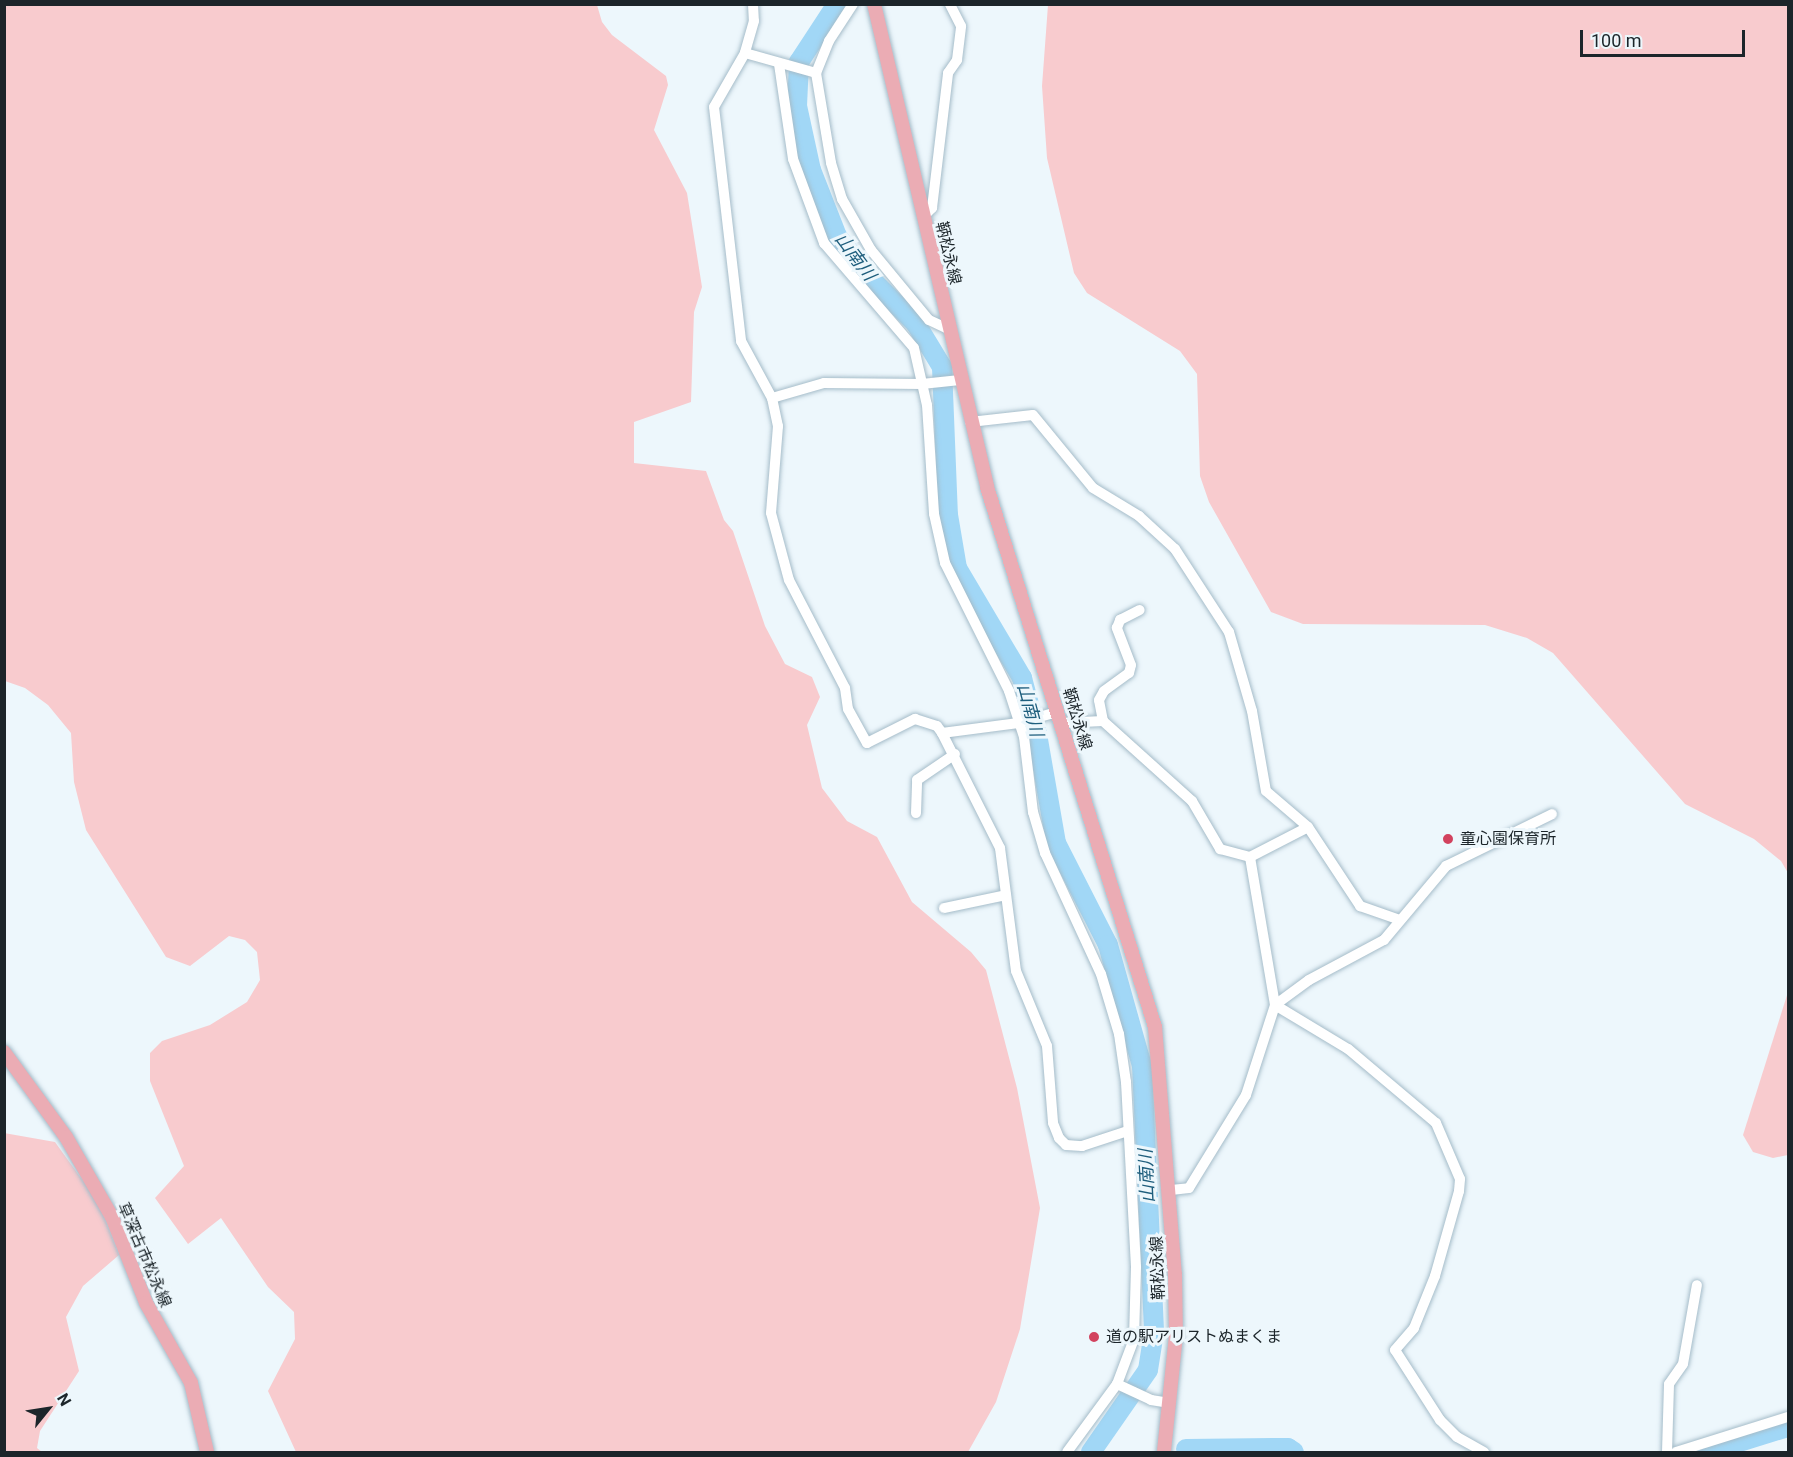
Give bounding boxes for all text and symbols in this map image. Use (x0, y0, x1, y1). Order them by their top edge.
scale bar (1583, 18, 1748, 56)
text: 100 m (1591, 30, 1642, 51)
street label: 鞆松永線 (931, 220, 965, 286)
water label: 山南川 (830, 229, 880, 285)
water label: 山南川 (1013, 681, 1047, 739)
street label: 鞆松永線 (1058, 686, 1096, 752)
place label: 童心園保育所 (1460, 829, 1556, 849)
marker: 童心園保育所 (1441, 832, 1455, 846)
water label: 山南川 (1135, 1148, 1159, 1204)
street label: 草深古市松永線 (113, 1200, 175, 1310)
street label: 鞆松永線 (1147, 1236, 1169, 1300)
place label: 道の駅アリストぬまくま (1106, 1327, 1282, 1347)
marker: 道の駅アリストぬまくま (1087, 1330, 1101, 1344)
north arrow (18, 1379, 78, 1439)
text: N (53, 1390, 75, 1409)

